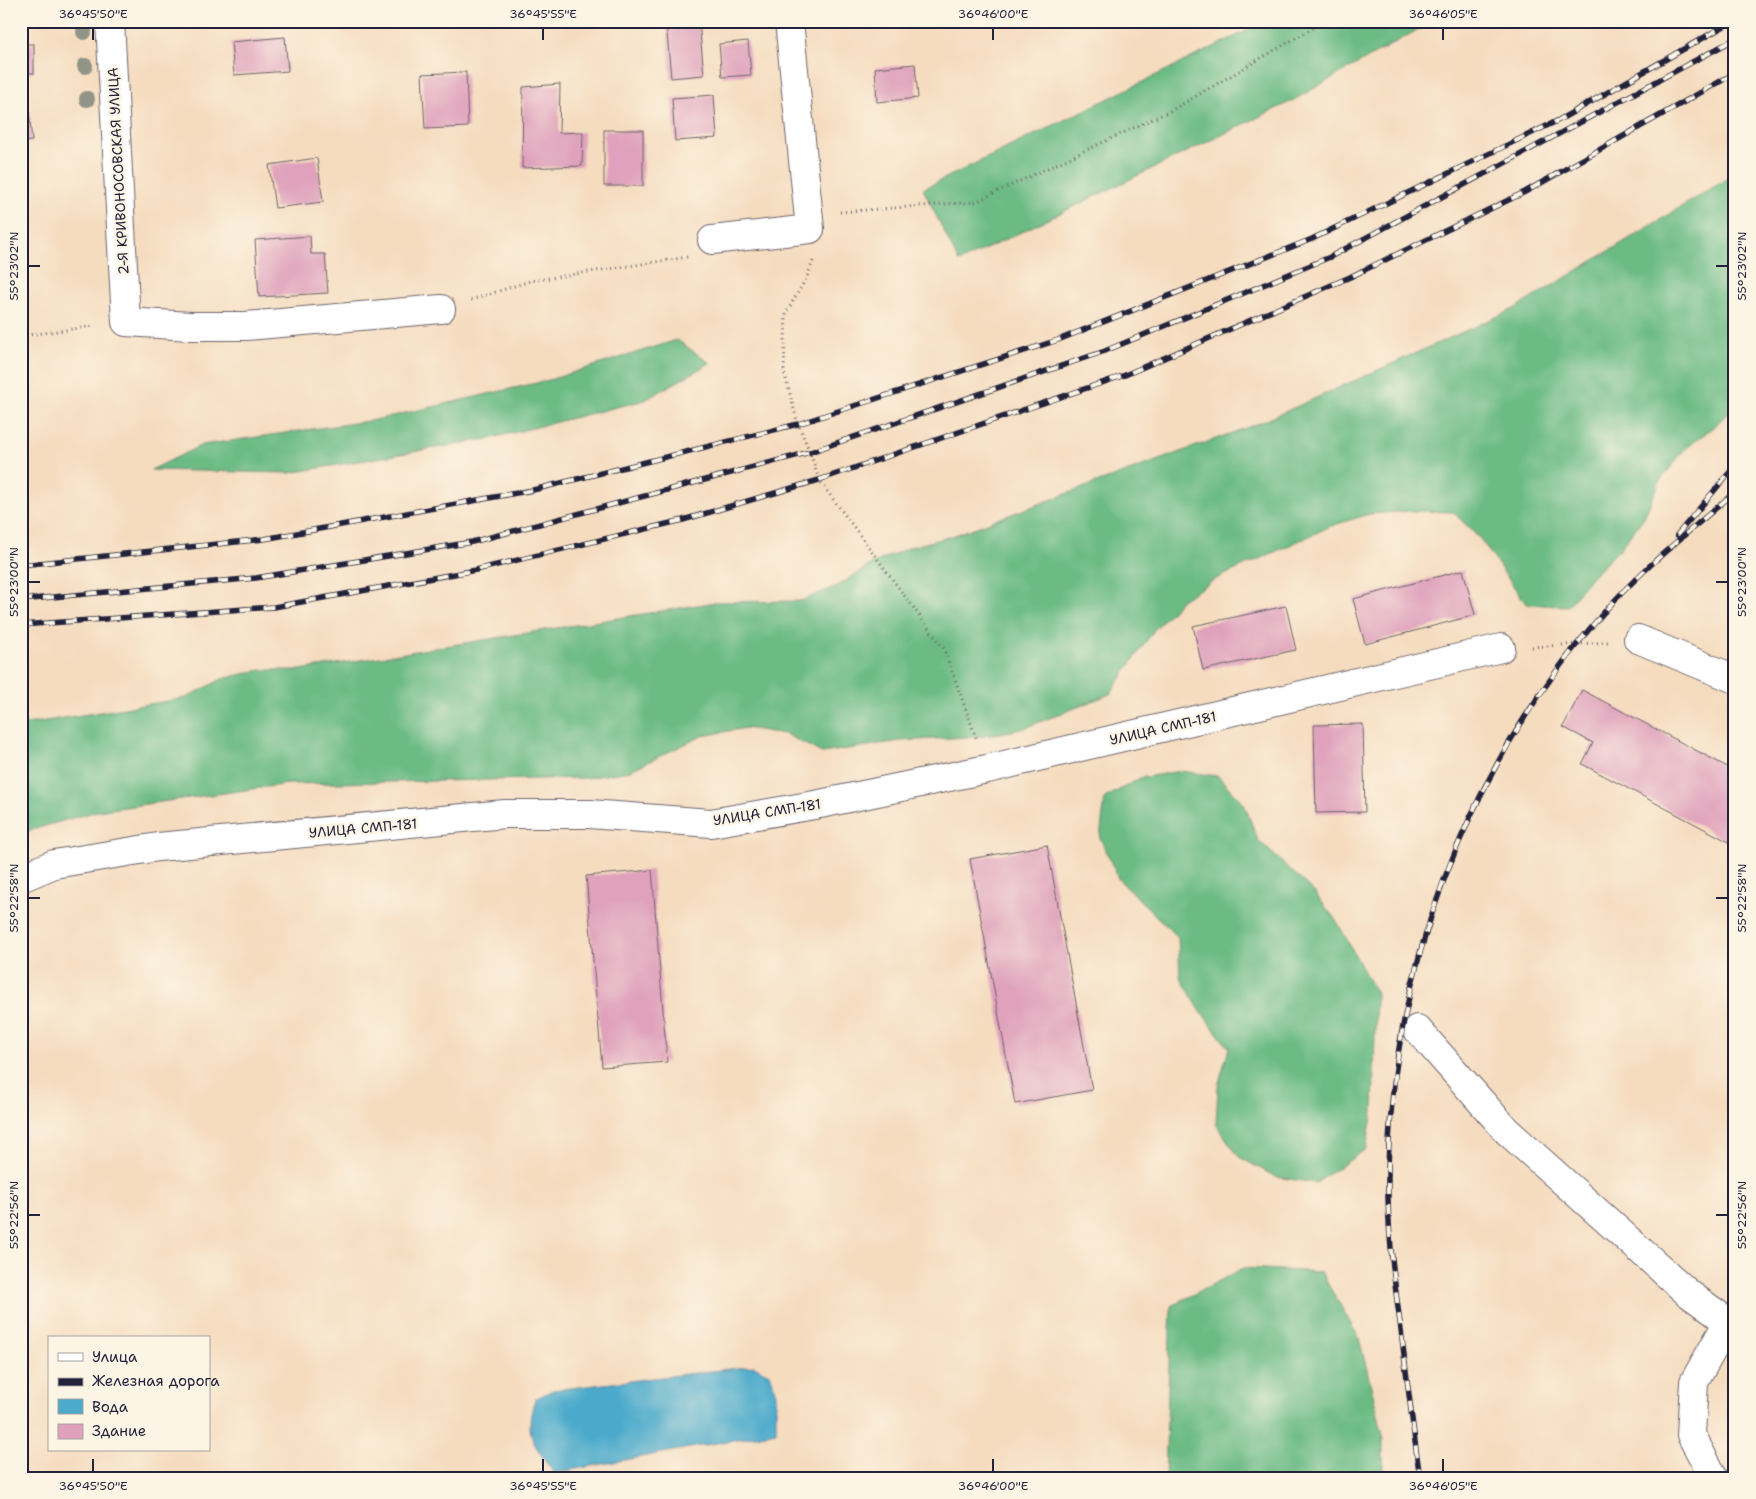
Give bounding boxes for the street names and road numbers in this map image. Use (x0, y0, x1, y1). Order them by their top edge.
street label: 2-Я КРИВОНОСОВСКАЯ УЛИЦА (104, 67, 132, 275)
street label: УЛИЦА СМП-181 (1108, 707, 1218, 749)
street label: УЛИЦА СМП-181 (712, 795, 822, 829)
street label: УЛИЦА СМП-181 (308, 814, 418, 842)

